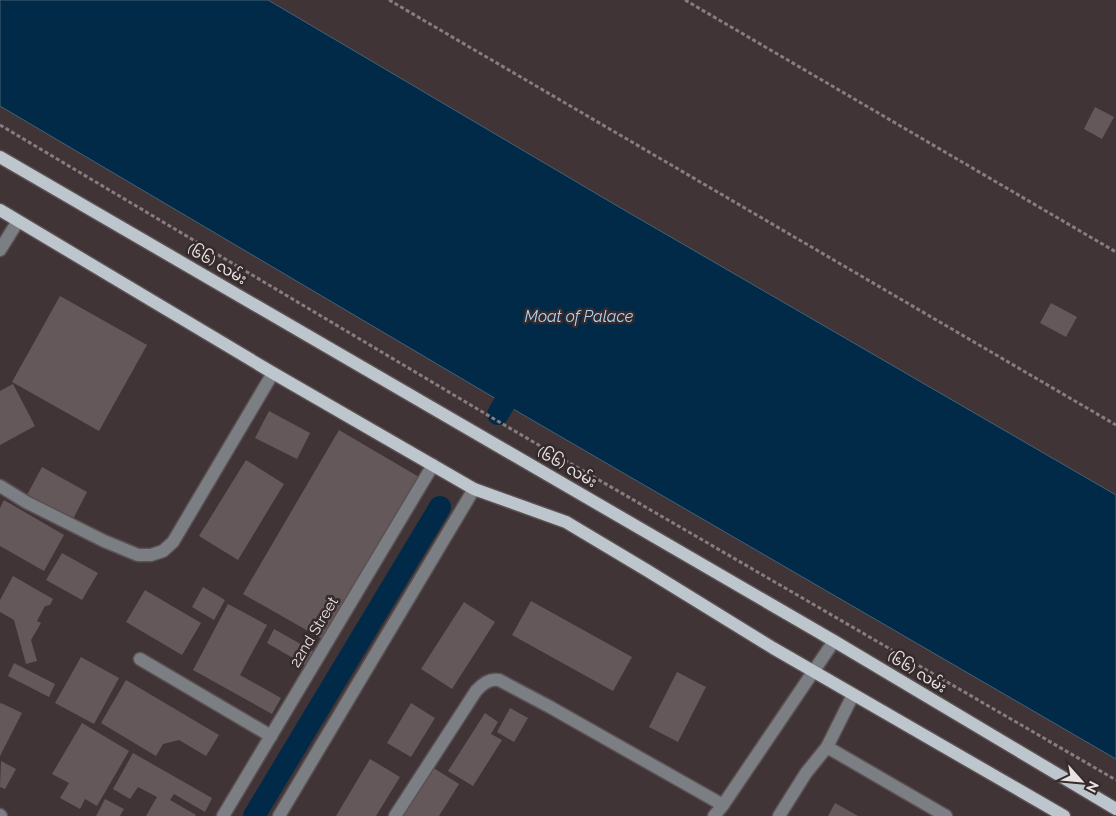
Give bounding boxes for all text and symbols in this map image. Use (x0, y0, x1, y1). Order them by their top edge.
street label: (၆၆) လမ်း (184, 239, 250, 288)
water label: Moat of Palace (525, 307, 634, 326)
street label: (၆၆) လမ်း (534, 442, 600, 491)
street label: 22nd Street (286, 593, 342, 671)
street label: (၆၆) လမ်း (884, 647, 950, 697)
north arrow (1056, 756, 1106, 806)
text: N (1083, 779, 1102, 795)

